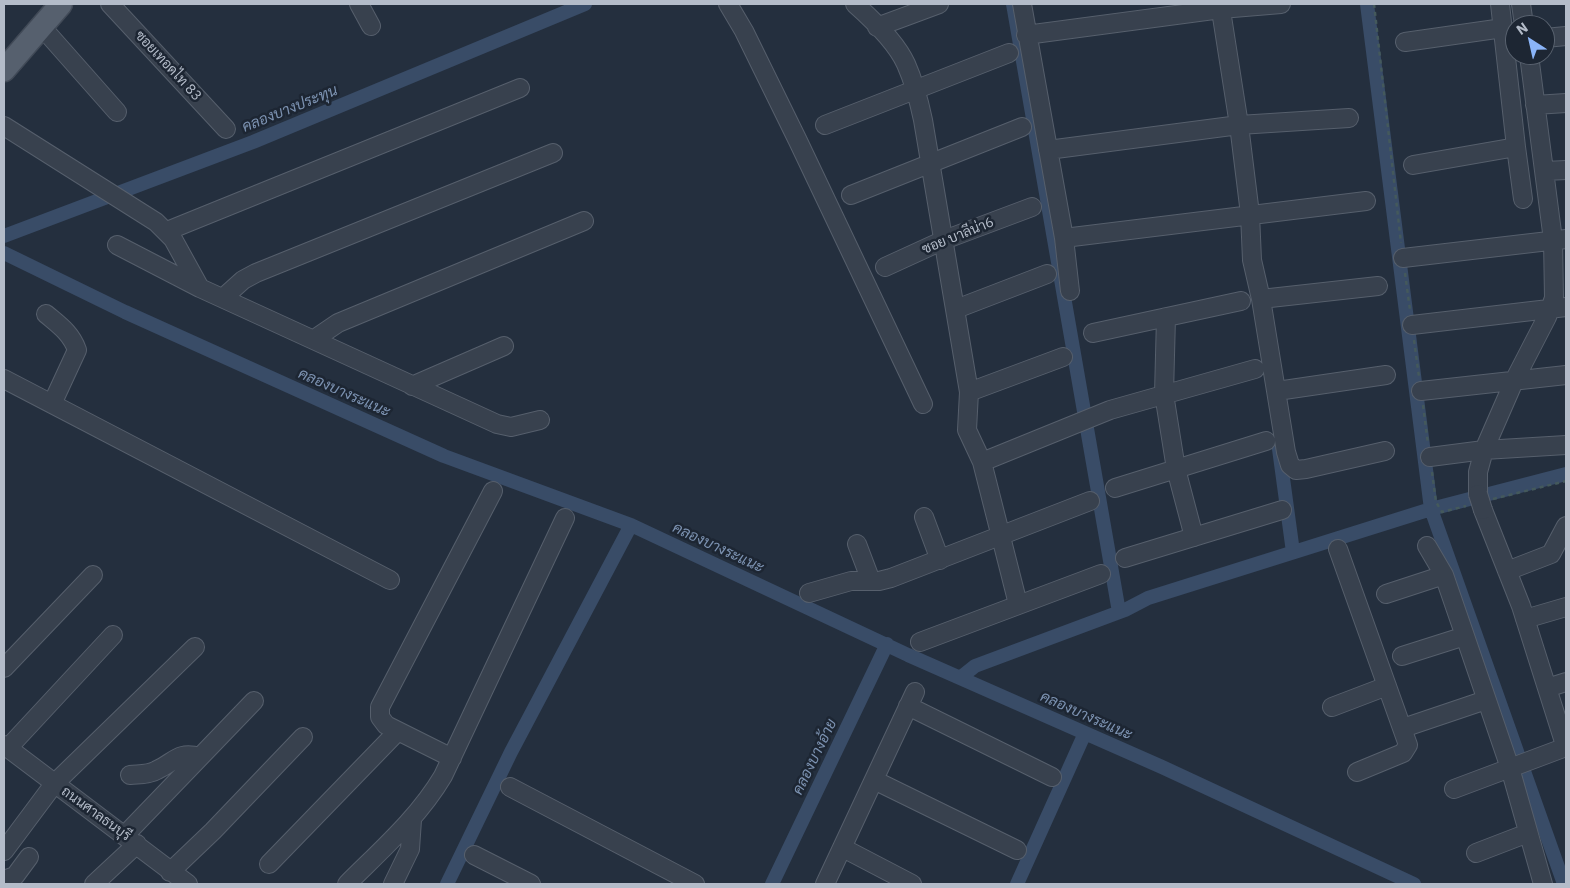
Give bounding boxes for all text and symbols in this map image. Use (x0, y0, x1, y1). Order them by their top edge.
north arrow (1505, 15, 1555, 65)
text: N (1513, 18, 1531, 39)
street label: ซอยเทอดไท 83 (131, 27, 205, 105)
water label: คลองบางประทุน (240, 82, 340, 136)
street label: ซอย บาลีน่า6 (920, 214, 996, 258)
water label: คลองบางระแนะ (295, 365, 393, 421)
water label: คลองบางระแนะ (669, 519, 767, 577)
water label: คลองบางระแนะ (1037, 688, 1135, 744)
water label: คลองบางอ้าย (789, 716, 841, 798)
street label: ถนนศาลธนบุรี (58, 783, 134, 845)

